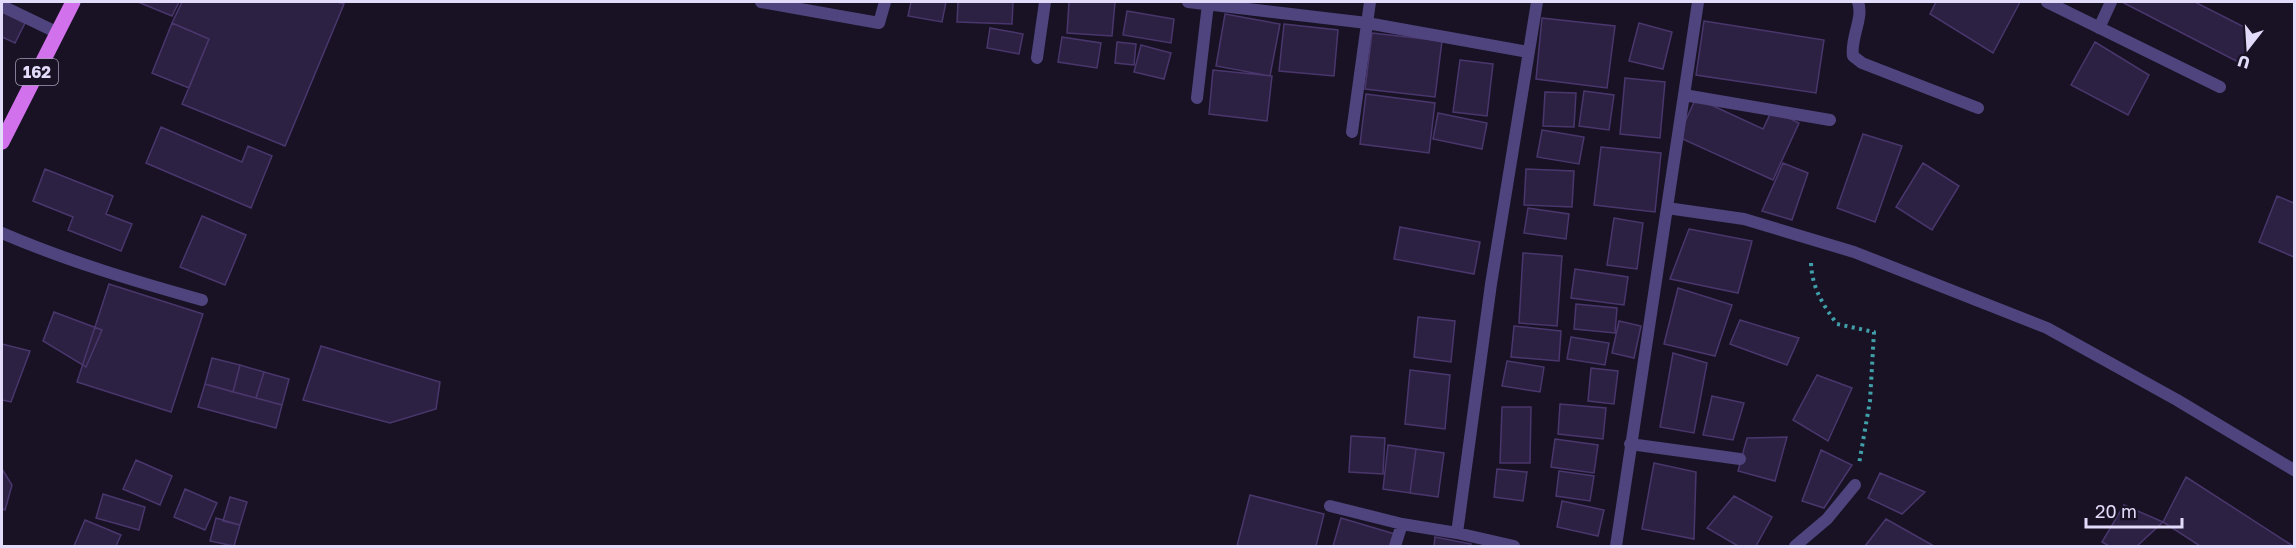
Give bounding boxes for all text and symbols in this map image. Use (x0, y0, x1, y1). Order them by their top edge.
north arrow (2218, 18, 2278, 78)
text: U (2235, 51, 2252, 74)
road number: 162 (16, 59, 58, 85)
scale bar (2086, 491, 2182, 529)
text: 20 m (2095, 500, 2137, 522)

